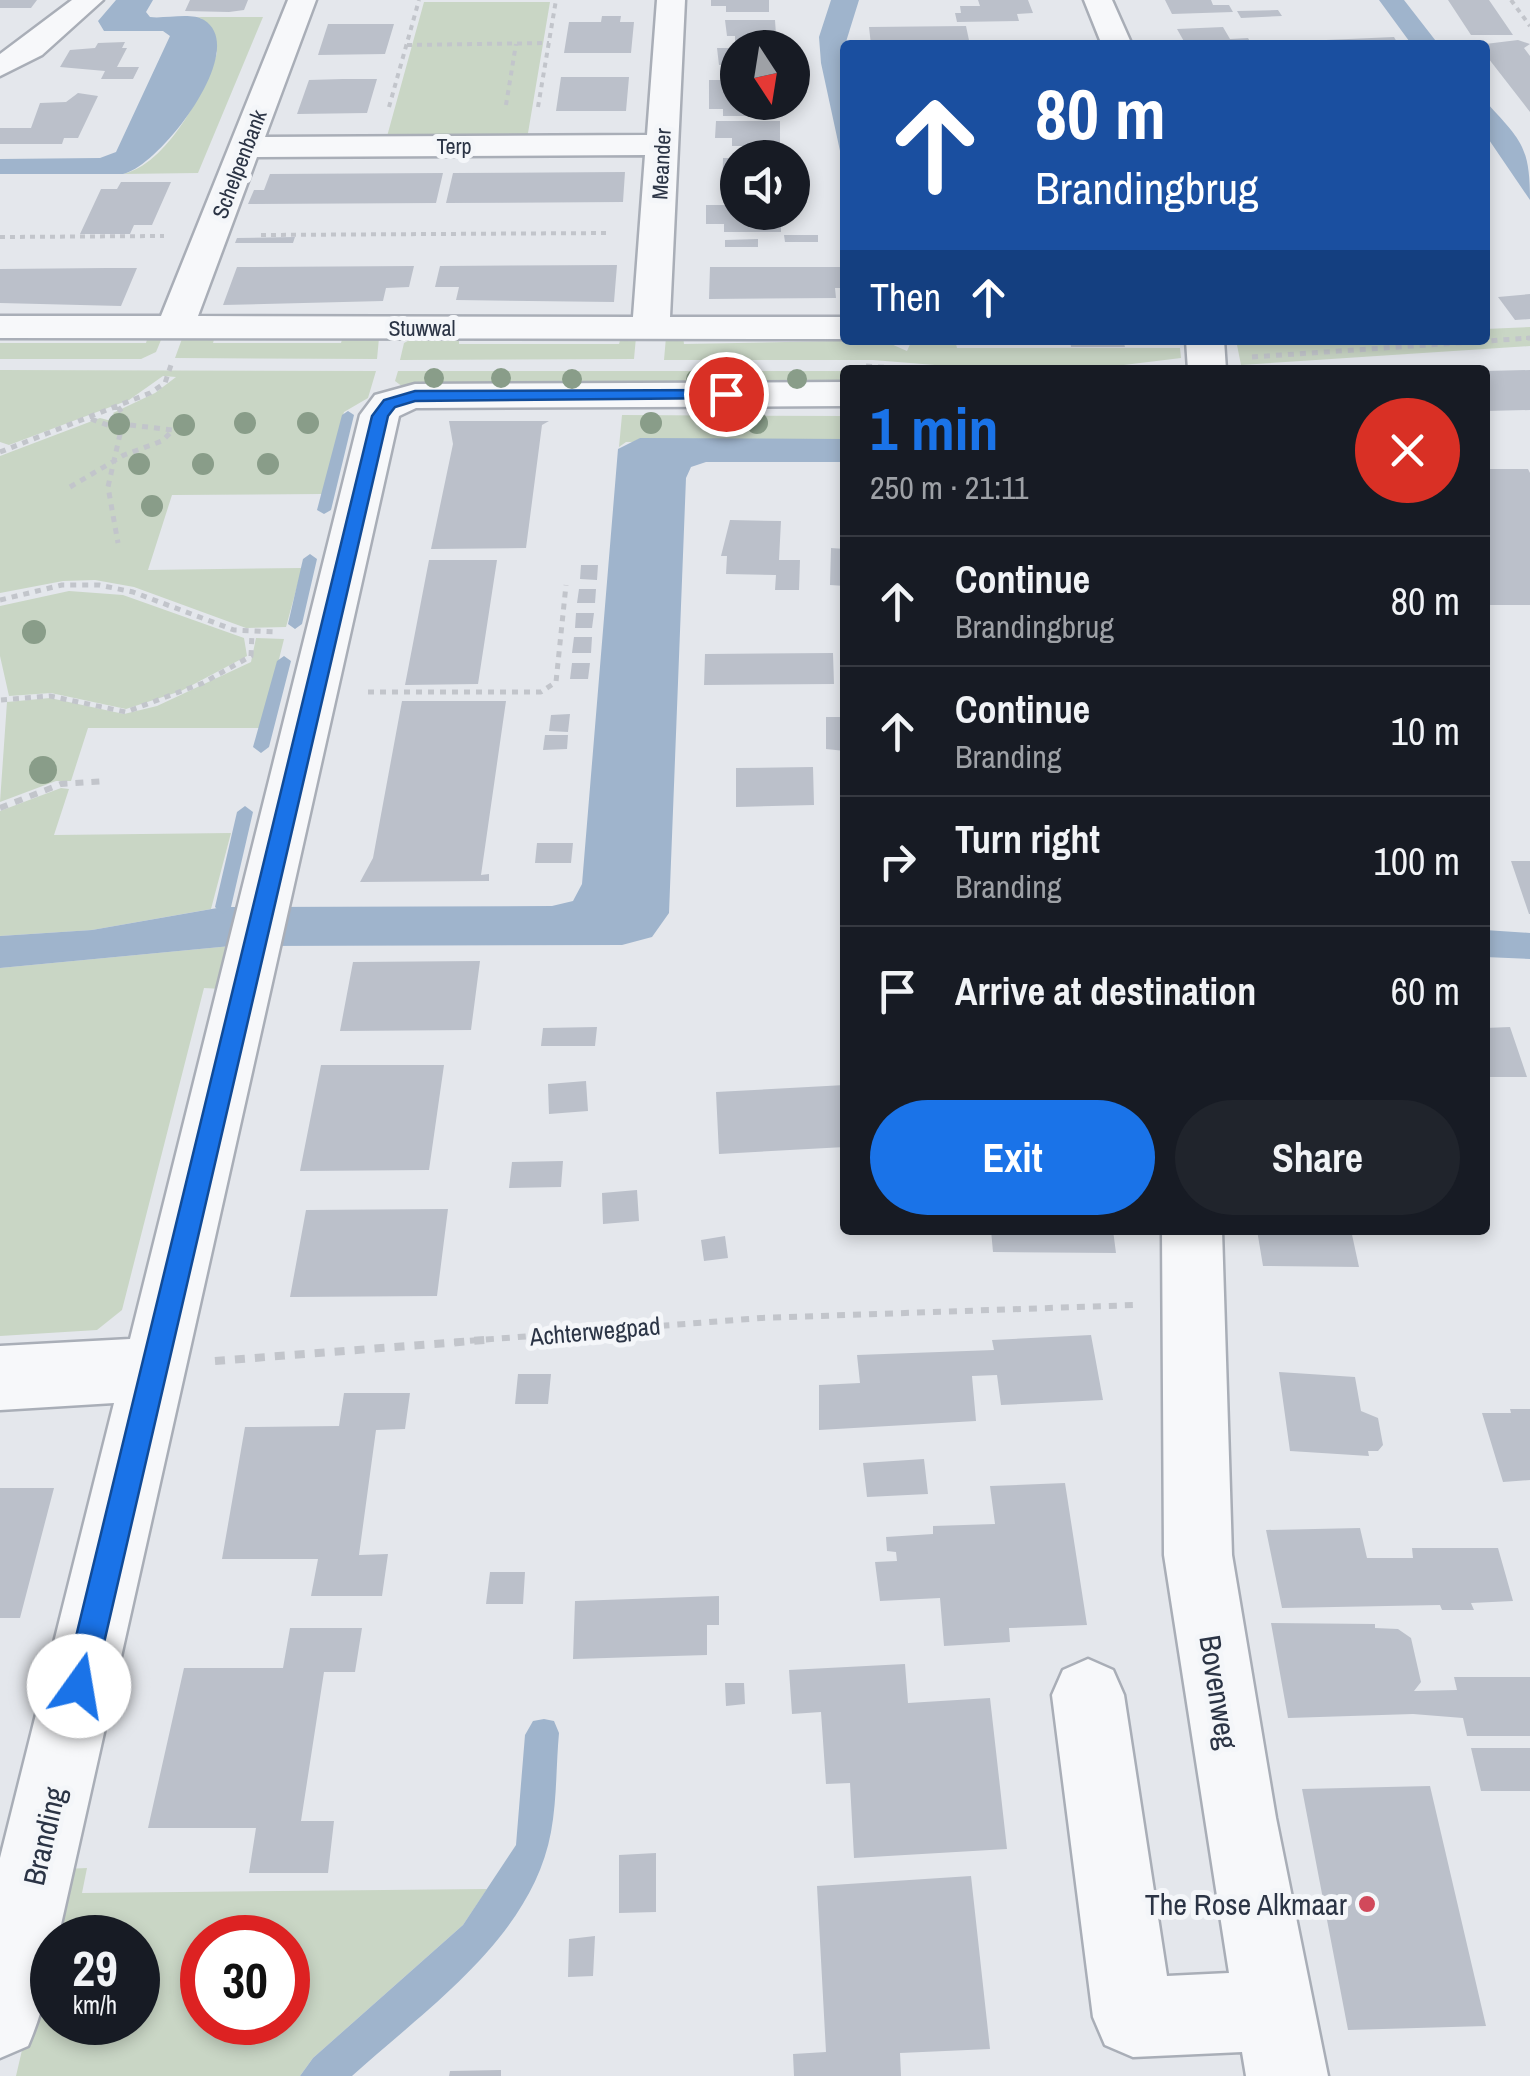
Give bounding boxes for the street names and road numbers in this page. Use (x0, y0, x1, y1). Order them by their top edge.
street label: Schelpenbank (205, 104, 274, 223)
street label: Meander (644, 128, 678, 200)
street label: Terp (436, 131, 472, 161)
street label: Stuwwal (388, 313, 456, 343)
street label: Achterwegpad (527, 1308, 662, 1354)
street label: Bovenweg (1190, 1632, 1248, 1752)
street label: Branding (13, 1783, 75, 1889)

